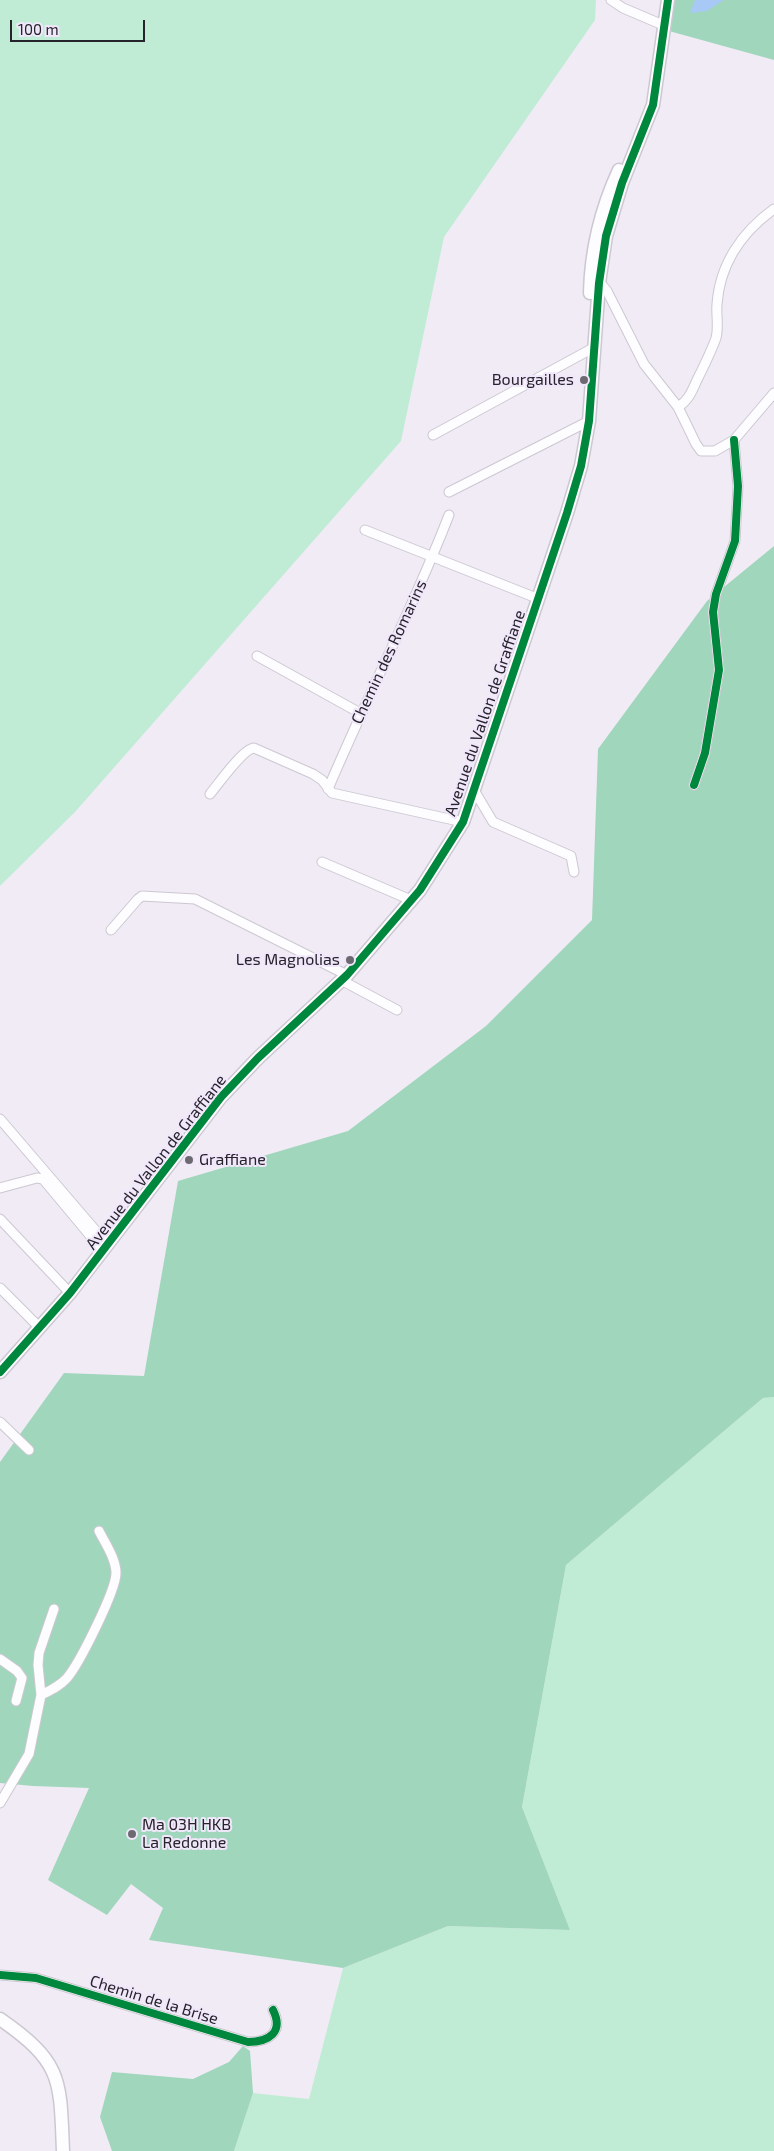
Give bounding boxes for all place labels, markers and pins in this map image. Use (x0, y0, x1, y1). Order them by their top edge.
place label: Bourgailles (492, 370, 574, 390)
marker: Bourgailles (578, 374, 590, 386)
place label: Les Magnolias (236, 950, 340, 970)
marker: Les Magnolias (344, 954, 356, 966)
place label: Graffiane (199, 1150, 266, 1170)
marker: Graffiane (183, 1154, 195, 1166)
place label: Ma 03H HKB La Redonne (142, 1815, 231, 1853)
marker: Ma 03H HKB La Redonne (126, 1828, 138, 1840)

